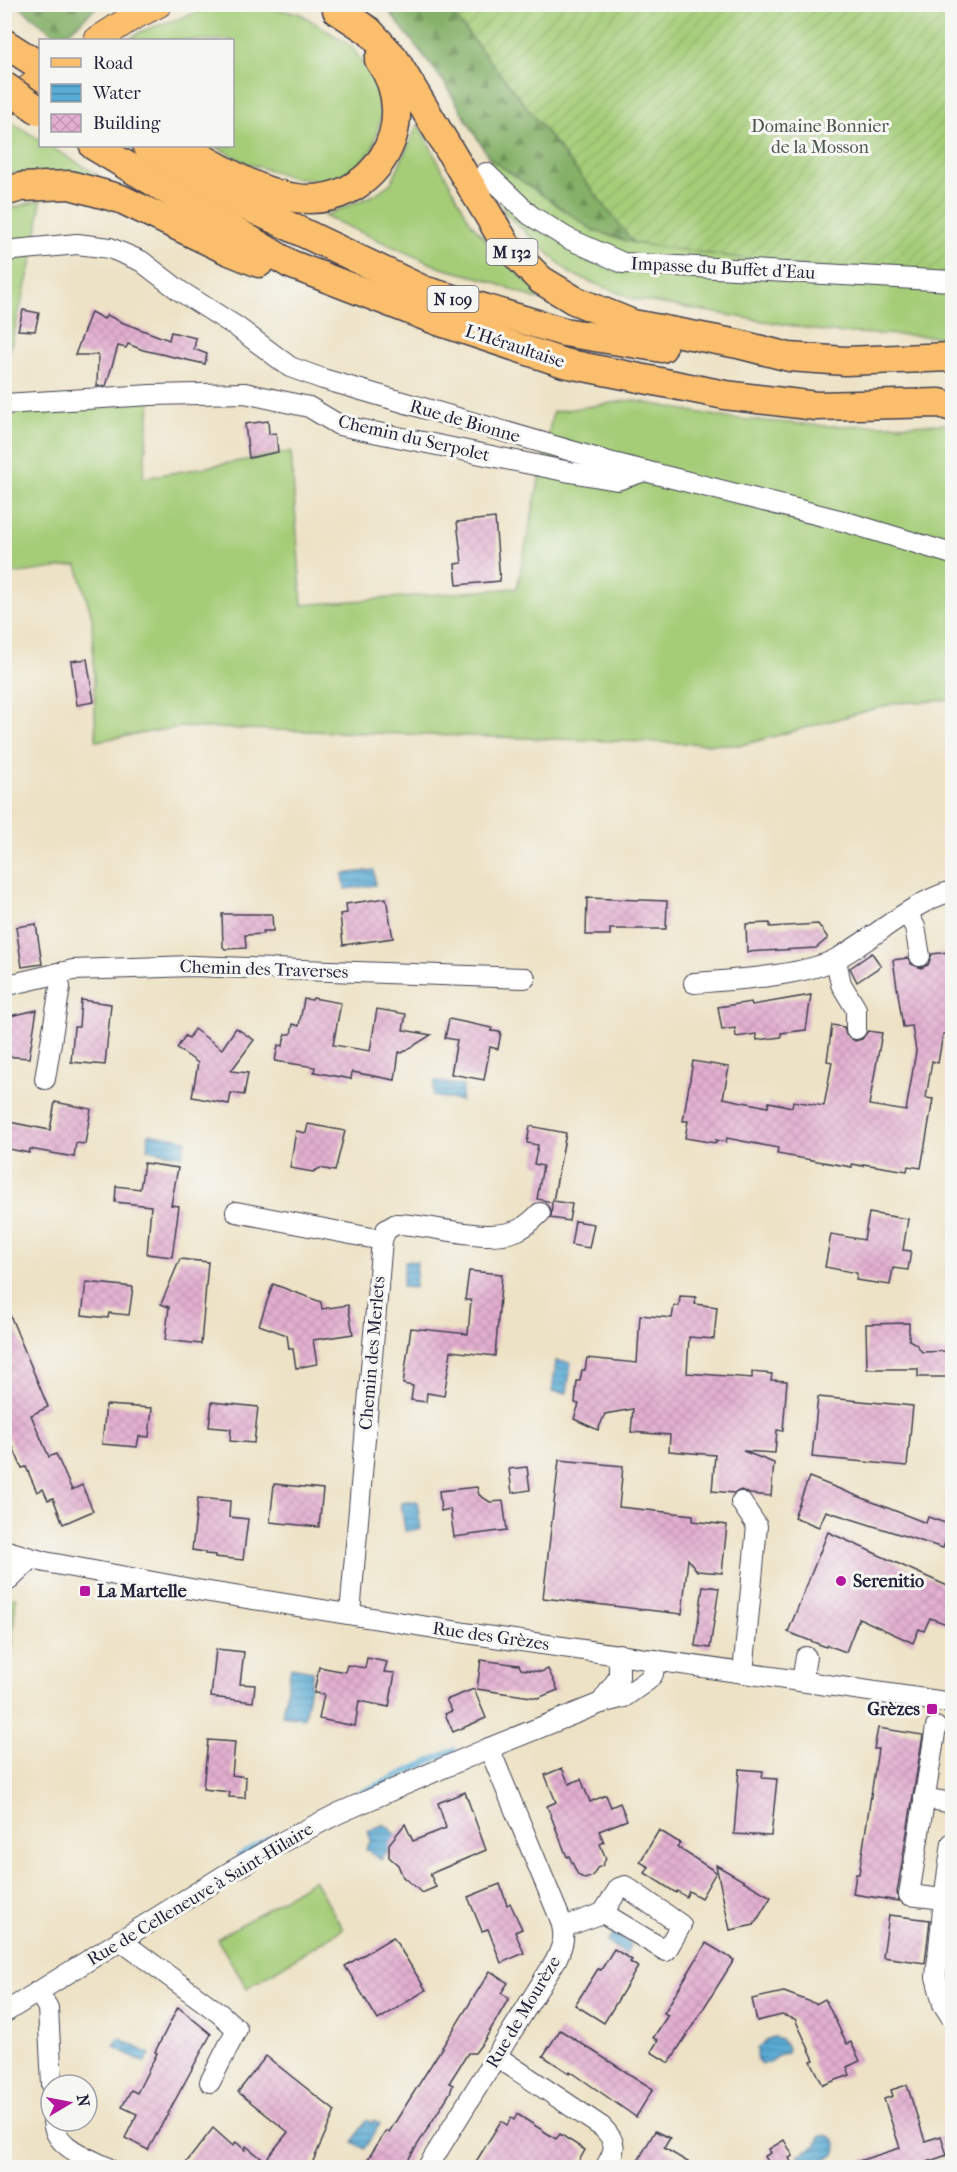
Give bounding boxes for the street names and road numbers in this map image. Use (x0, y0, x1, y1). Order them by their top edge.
road number: M 132 (486, 239, 538, 265)
street label: Impasse du Buffet d'Eau (630, 253, 816, 284)
road number: N 109 (428, 286, 478, 312)
street label: L'Héraultaise (463, 321, 567, 372)
street label: Rue de Bionne (407, 396, 523, 447)
street label: Chemin du Serpolet (336, 411, 492, 466)
street label: Chemin des Traverses (179, 956, 349, 983)
street label: Chemin des Merlets (355, 1275, 390, 1431)
street label: Rue des Grèzes (431, 1618, 551, 1655)
street label: Rue de Celleneuve à Saint-Hilaire (84, 1818, 317, 1970)
street label: Rue de Mourèze (482, 1952, 565, 2072)

